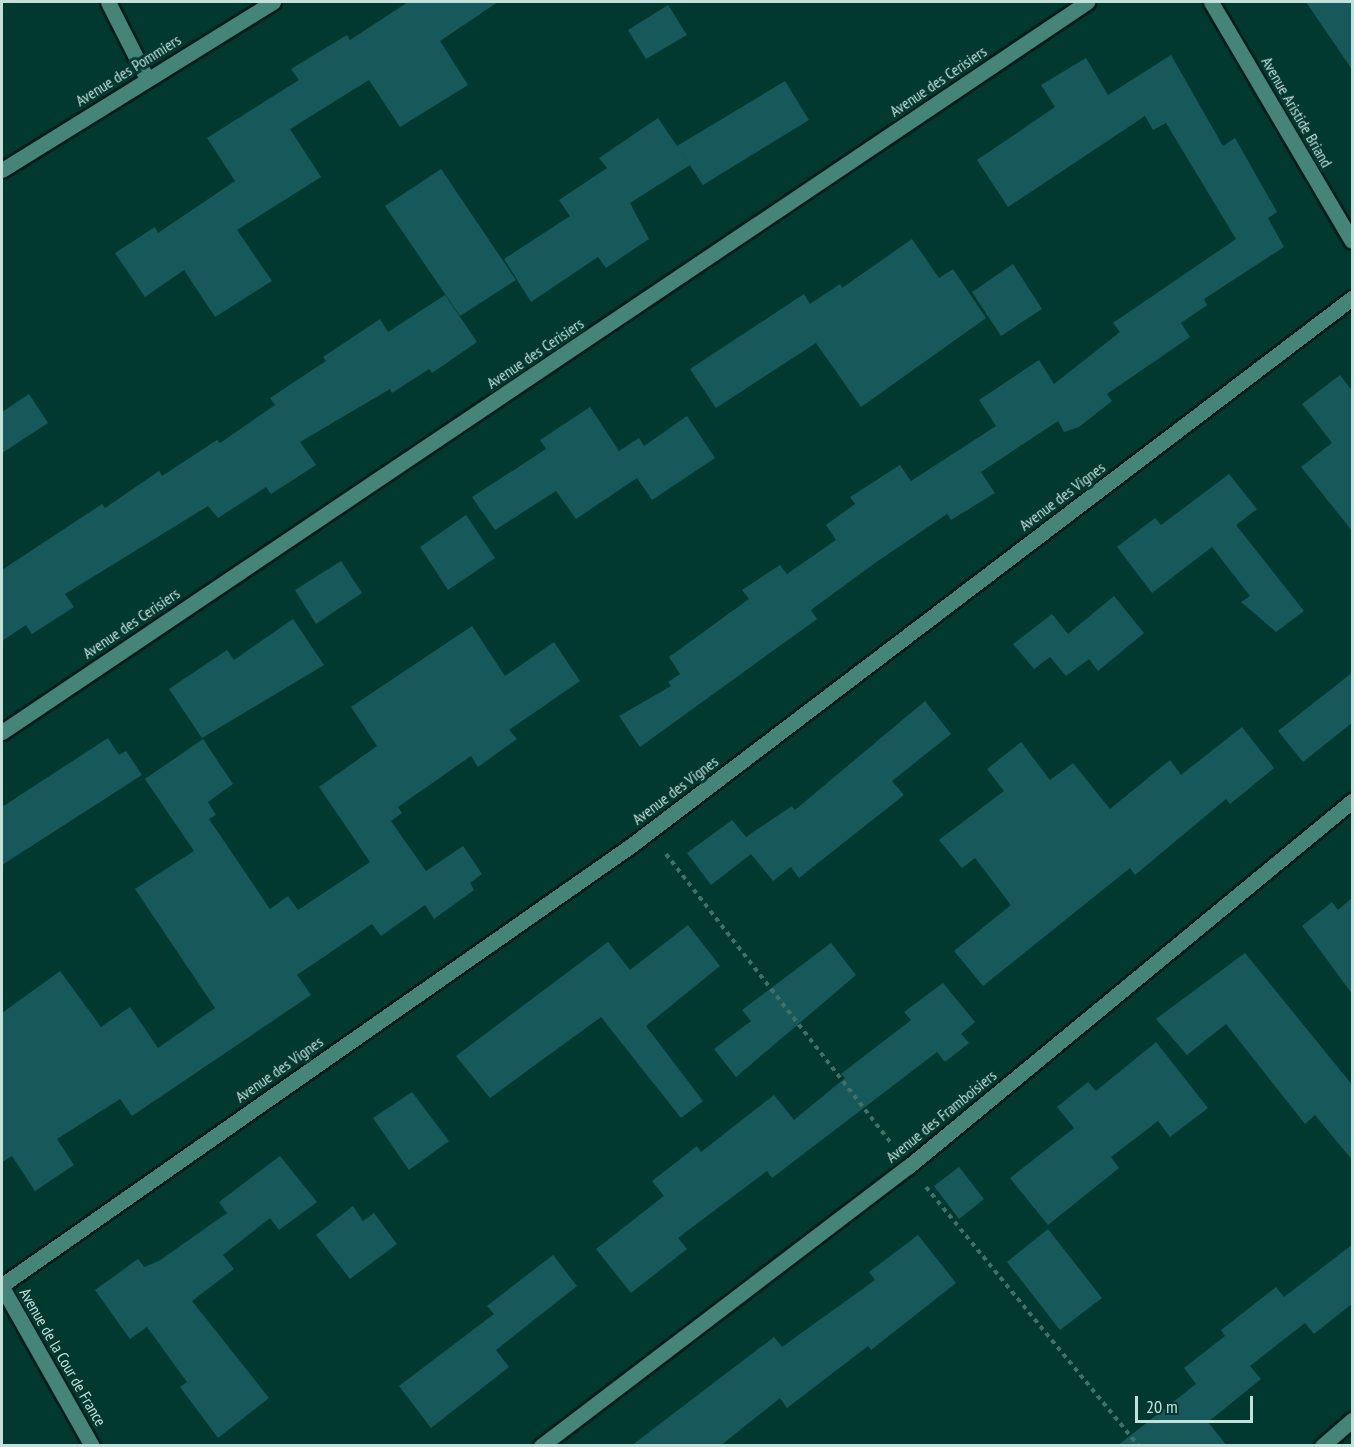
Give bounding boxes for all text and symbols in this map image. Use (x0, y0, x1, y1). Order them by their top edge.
street label: Avenue des Pommiers (72, 30, 184, 110)
street label: Avenue des Cerisiers (886, 41, 990, 121)
street label: Avenue Aristide Briand (1257, 53, 1337, 171)
street label: Avenue des Cerisiers (483, 313, 587, 393)
street label: Avenue des Vignes (1015, 457, 1109, 535)
street label: Avenue des Cerisiers (79, 583, 183, 663)
street label: Avenue des Vignes (628, 751, 722, 829)
street label: Avenue des Vignes (231, 1032, 327, 1106)
street label: Avenue des Framboisiers (882, 1066, 1000, 1166)
street label: Avenue de la Cour de France (16, 1285, 110, 1429)
scale bar (1138, 1384, 1256, 1422)
text: 20 m (1146, 1395, 1178, 1418)

